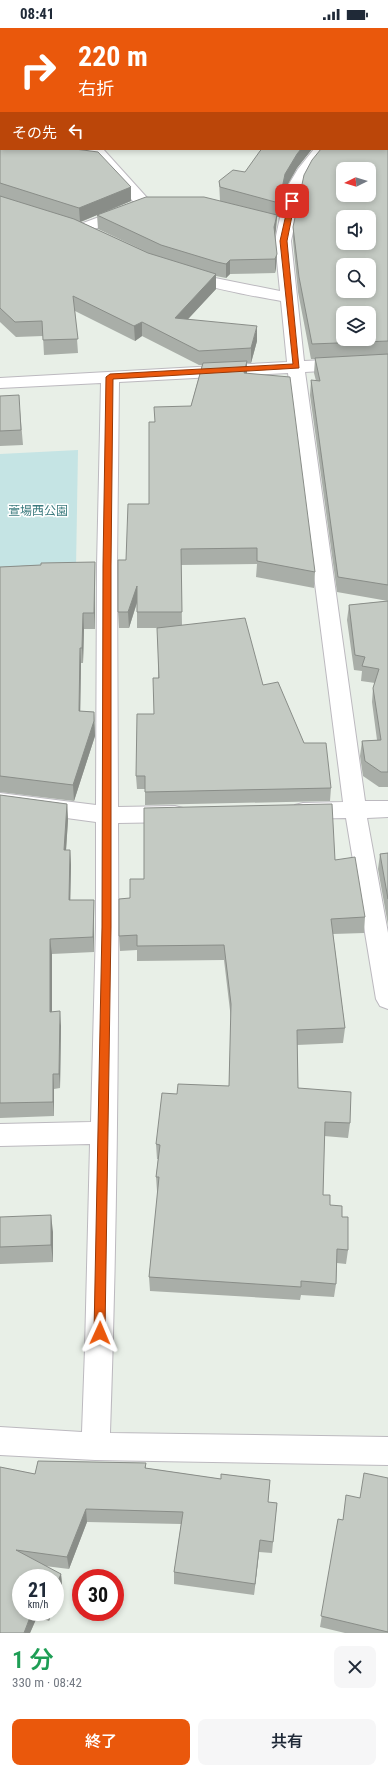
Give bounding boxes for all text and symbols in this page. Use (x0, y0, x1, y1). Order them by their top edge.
text: 08:41 (20, 5, 54, 23)
text: 220 m (78, 40, 148, 73)
icon: right (12, 44, 64, 96)
text: 右折 (78, 78, 114, 99)
icon: left (65, 120, 87, 142)
text: その先 (12, 124, 57, 142)
north arrow (336, 162, 376, 202)
map controls (336, 162, 376, 346)
pin (275, 184, 309, 218)
icon: arrive (281, 190, 303, 212)
button: sound (336, 210, 376, 250)
button: search (336, 258, 376, 298)
button: layers (336, 306, 376, 346)
park label: 萱場西公園 (8, 504, 68, 518)
position arrow (79, 1312, 121, 1354)
speed limit sign: 30 (72, 1569, 124, 1621)
text: 21 (28, 1578, 48, 1602)
text: km/h (28, 1599, 48, 1610)
text: 1 分 (12, 1646, 54, 1674)
button: close (334, 1646, 376, 1688)
text: 330 m · 08:42 (12, 1675, 82, 1690)
button: 終了 (12, 1719, 190, 1765)
button: 共有 (198, 1719, 376, 1765)

